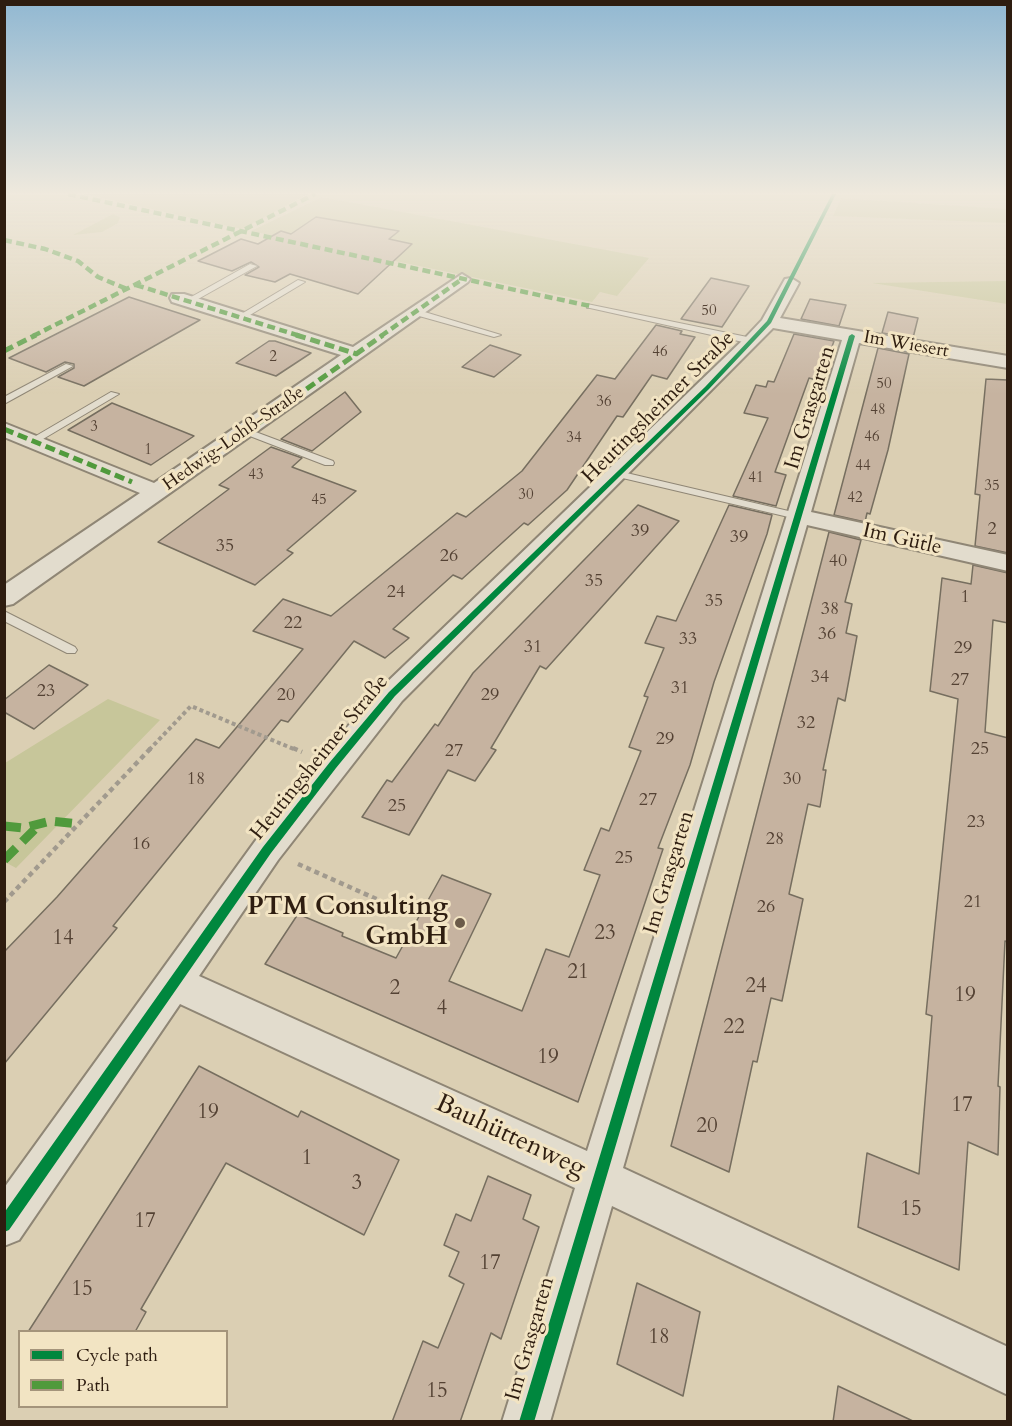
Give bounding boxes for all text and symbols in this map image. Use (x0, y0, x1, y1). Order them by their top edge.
house number: 50 (701, 303, 717, 321)
street label: Heutingsheimer Straße (577, 326, 741, 490)
street label: Im Wiesert (862, 327, 950, 363)
street label: Im Grasgarten (780, 343, 842, 473)
house number: 46 (652, 344, 668, 362)
house number: 2 (269, 349, 277, 367)
house number: 50 (876, 376, 892, 394)
street label: Hedwig-Lohß-Straße (159, 382, 309, 496)
house number: 36 (596, 394, 612, 412)
house number: 48 (870, 402, 886, 420)
house number: 3 (90, 419, 98, 437)
house number: 46 (864, 429, 880, 447)
house number: 34 (566, 430, 582, 448)
house number: 1 (144, 442, 152, 460)
house number: 44 (855, 458, 871, 476)
house number: 43 (248, 467, 264, 485)
house number: 41 (748, 470, 764, 488)
house number: 35 (984, 478, 1000, 496)
house number: 30 (518, 487, 534, 505)
house number: 42 (847, 490, 863, 508)
house number: 45 (311, 492, 327, 510)
street label: Im Gütle (860, 519, 944, 561)
house number: 2 (987, 519, 997, 541)
house number: 39 (631, 521, 649, 543)
house number: 39 (730, 527, 748, 549)
house number: 35 (216, 536, 234, 558)
house number: 26 (440, 546, 458, 568)
house number: 40 (829, 551, 847, 573)
house number: 35 (585, 571, 603, 593)
house number: 24 (387, 582, 405, 604)
house number: 1 (960, 587, 970, 609)
house number: 35 (705, 591, 723, 613)
house number: 38 (821, 599, 839, 621)
house number: 22 (284, 613, 302, 635)
house number: 36 (818, 624, 836, 646)
house number: 33 (679, 629, 697, 651)
house number: 31 (524, 637, 542, 659)
house number: 29 (954, 638, 972, 660)
house number: 34 (811, 667, 829, 689)
street label: Heutingsheimer Straße (246, 670, 394, 846)
house number: 27 (951, 670, 969, 692)
house number: 31 (671, 678, 689, 700)
house number: 23 (37, 681, 55, 703)
house number: 20 (277, 685, 295, 707)
house number: 29 (481, 685, 499, 707)
house number: 32 (797, 713, 815, 735)
house number: 29 (656, 729, 674, 751)
house number: 25 (971, 739, 989, 761)
house number: 27 (445, 741, 463, 763)
house number: 18 (187, 769, 205, 791)
house number: 30 (783, 769, 801, 791)
house number: 27 (639, 790, 657, 812)
house number: 25 (388, 796, 406, 818)
street label: Im Grasgarten (639, 808, 701, 938)
house number: 23 (967, 812, 985, 834)
house number: 28 (766, 829, 784, 851)
house number: 16 (132, 834, 150, 856)
house number: 25 (615, 848, 633, 870)
place label: PTM Consulting GmbH (247, 892, 448, 954)
house number: 21 (964, 892, 982, 914)
house number: 26 (757, 897, 775, 919)
marker: PTM Consulting GmbH (453, 916, 467, 930)
house number: 23 (594, 921, 616, 947)
house number: 14 (52, 926, 74, 952)
house number: 21 (567, 960, 589, 986)
house number: 24 (745, 974, 767, 1000)
house number: 2 (390, 976, 400, 1002)
house number: 19 (954, 983, 976, 1009)
house number: 4 (437, 996, 447, 1022)
house number: 22 (723, 1015, 745, 1041)
house number: 19 (537, 1045, 559, 1071)
street label: Bauhüttenweg (430, 1089, 590, 1185)
house number: 17 (951, 1093, 973, 1119)
house number: 19 (197, 1100, 219, 1126)
house number: 20 (696, 1114, 718, 1140)
house number: 1 (302, 1146, 312, 1172)
house number: 3 (352, 1171, 362, 1197)
house number: 15 (900, 1197, 922, 1223)
house number: 17 (134, 1209, 156, 1235)
house number: 17 (479, 1251, 501, 1277)
street label: Im Grasgarten (501, 1274, 561, 1404)
house number: 15 (71, 1277, 93, 1303)
house number: 18 (648, 1325, 670, 1351)
legend (18, 1330, 228, 1408)
text: Cycle path (76, 1343, 158, 1368)
text: Path (76, 1373, 110, 1398)
house number: 15 (426, 1379, 448, 1405)

